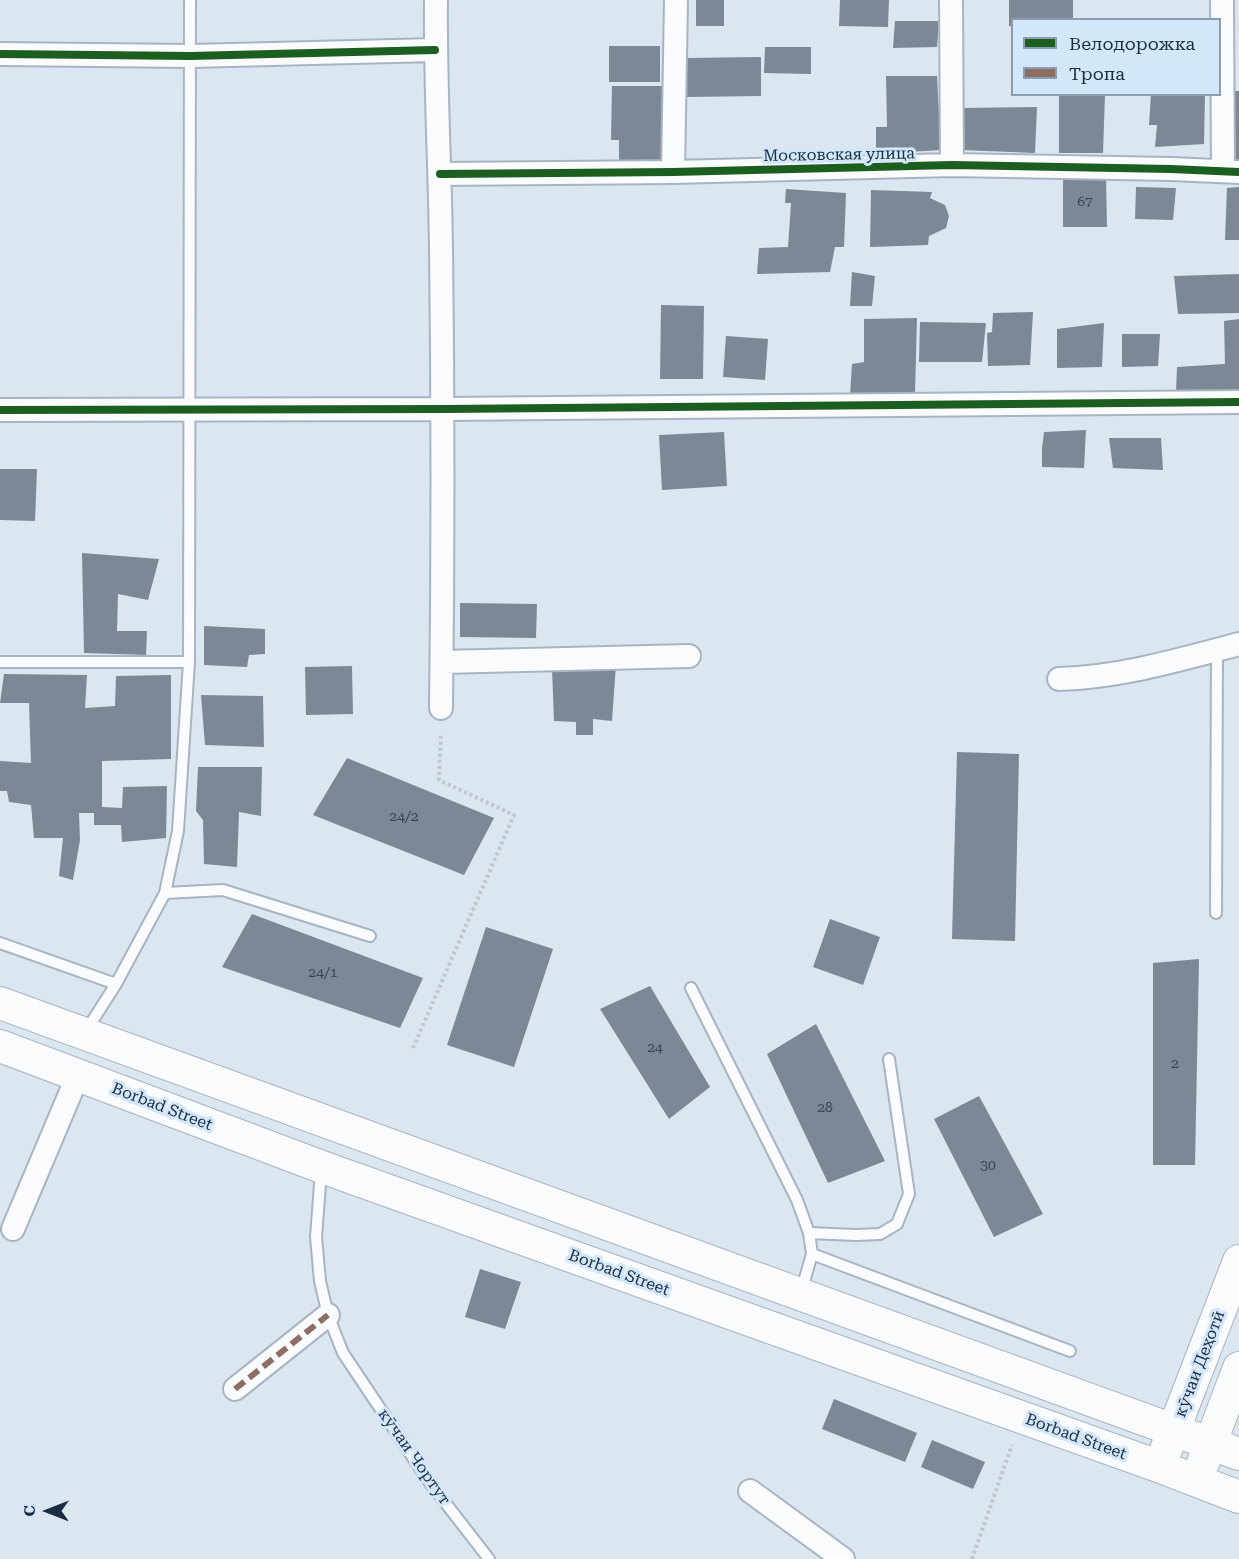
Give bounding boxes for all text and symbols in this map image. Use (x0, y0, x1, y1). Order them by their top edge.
legend (1011, 18, 1221, 96)
text: Велодорожка (1069, 33, 1195, 54)
text: Тропа (1069, 63, 1125, 84)
street label: Московская улица (763, 144, 915, 166)
house number: 67 (1077, 194, 1093, 210)
house number: 24/2 (389, 809, 419, 825)
house number: 24/1 (308, 965, 338, 981)
house number: 24 (647, 1040, 663, 1056)
house number: 2 (1171, 1056, 1179, 1072)
street label: Borbad Street (109, 1079, 215, 1135)
house number: 28 (817, 1100, 833, 1116)
house number: 30 (980, 1158, 996, 1174)
street label: Borbad Street (566, 1246, 672, 1300)
street label: кӯчаи Деҳотӣ (1171, 1308, 1229, 1420)
street label: кӯчаи Чортут (374, 1405, 454, 1509)
street label: Borbad Street (1023, 1410, 1129, 1464)
north arrow (18, 1481, 78, 1541)
text: С (20, 1505, 39, 1517)

